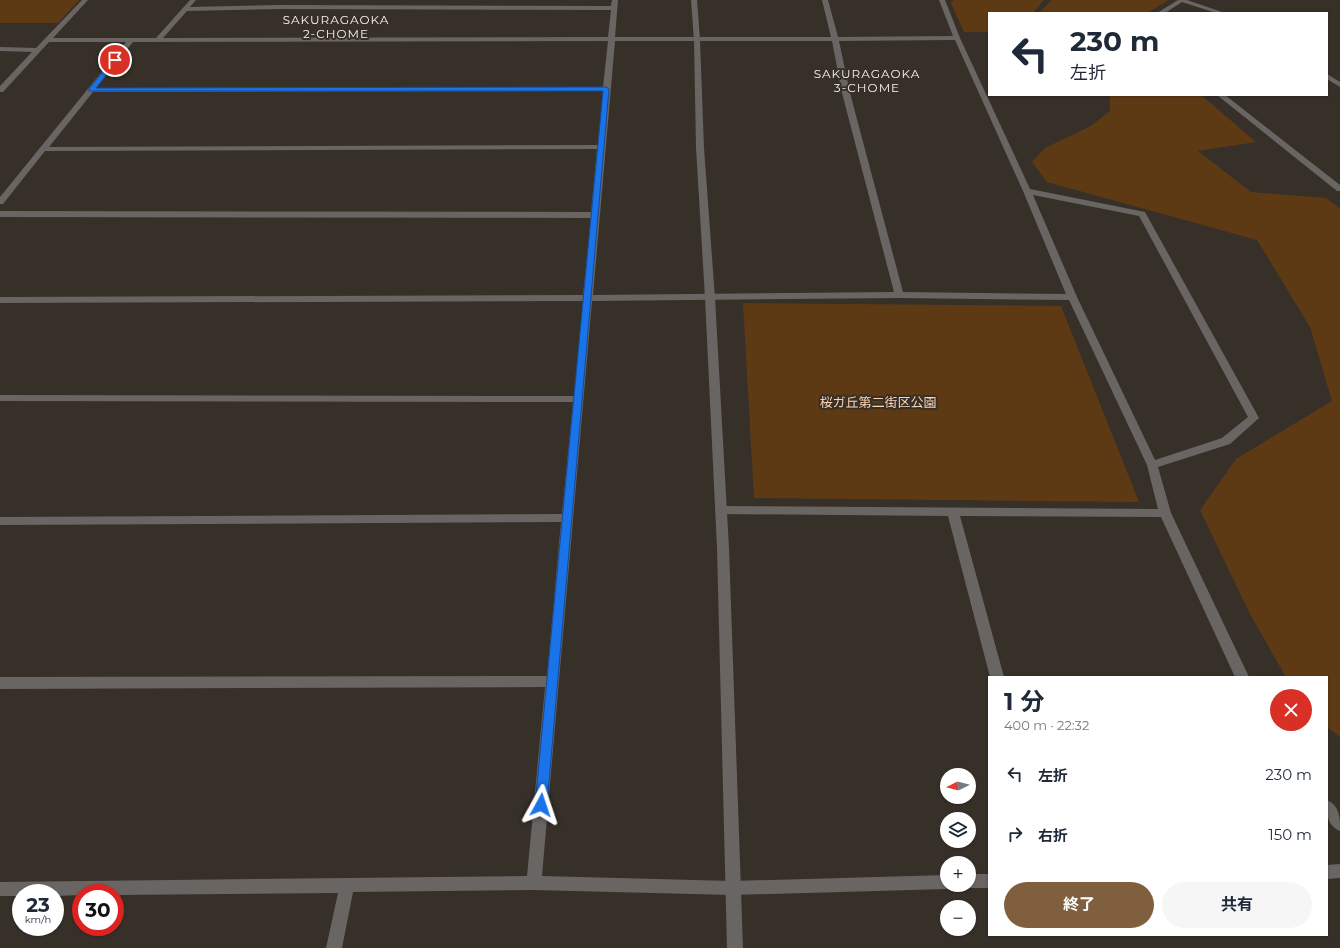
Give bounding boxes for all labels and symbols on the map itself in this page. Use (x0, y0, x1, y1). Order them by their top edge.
district label: SAKURAGAOKA 2-CHOME (283, 12, 389, 41)
pin (98, 43, 132, 77)
district label: SAKURAGAOKA 3-CHOME (814, 66, 920, 95)
park label: 桜ガ丘第二街区公園 (819, 394, 937, 410)
north arrow (940, 768, 976, 804)
position arrow (520, 784, 562, 826)
speed limit sign: 30 (72, 884, 124, 936)

